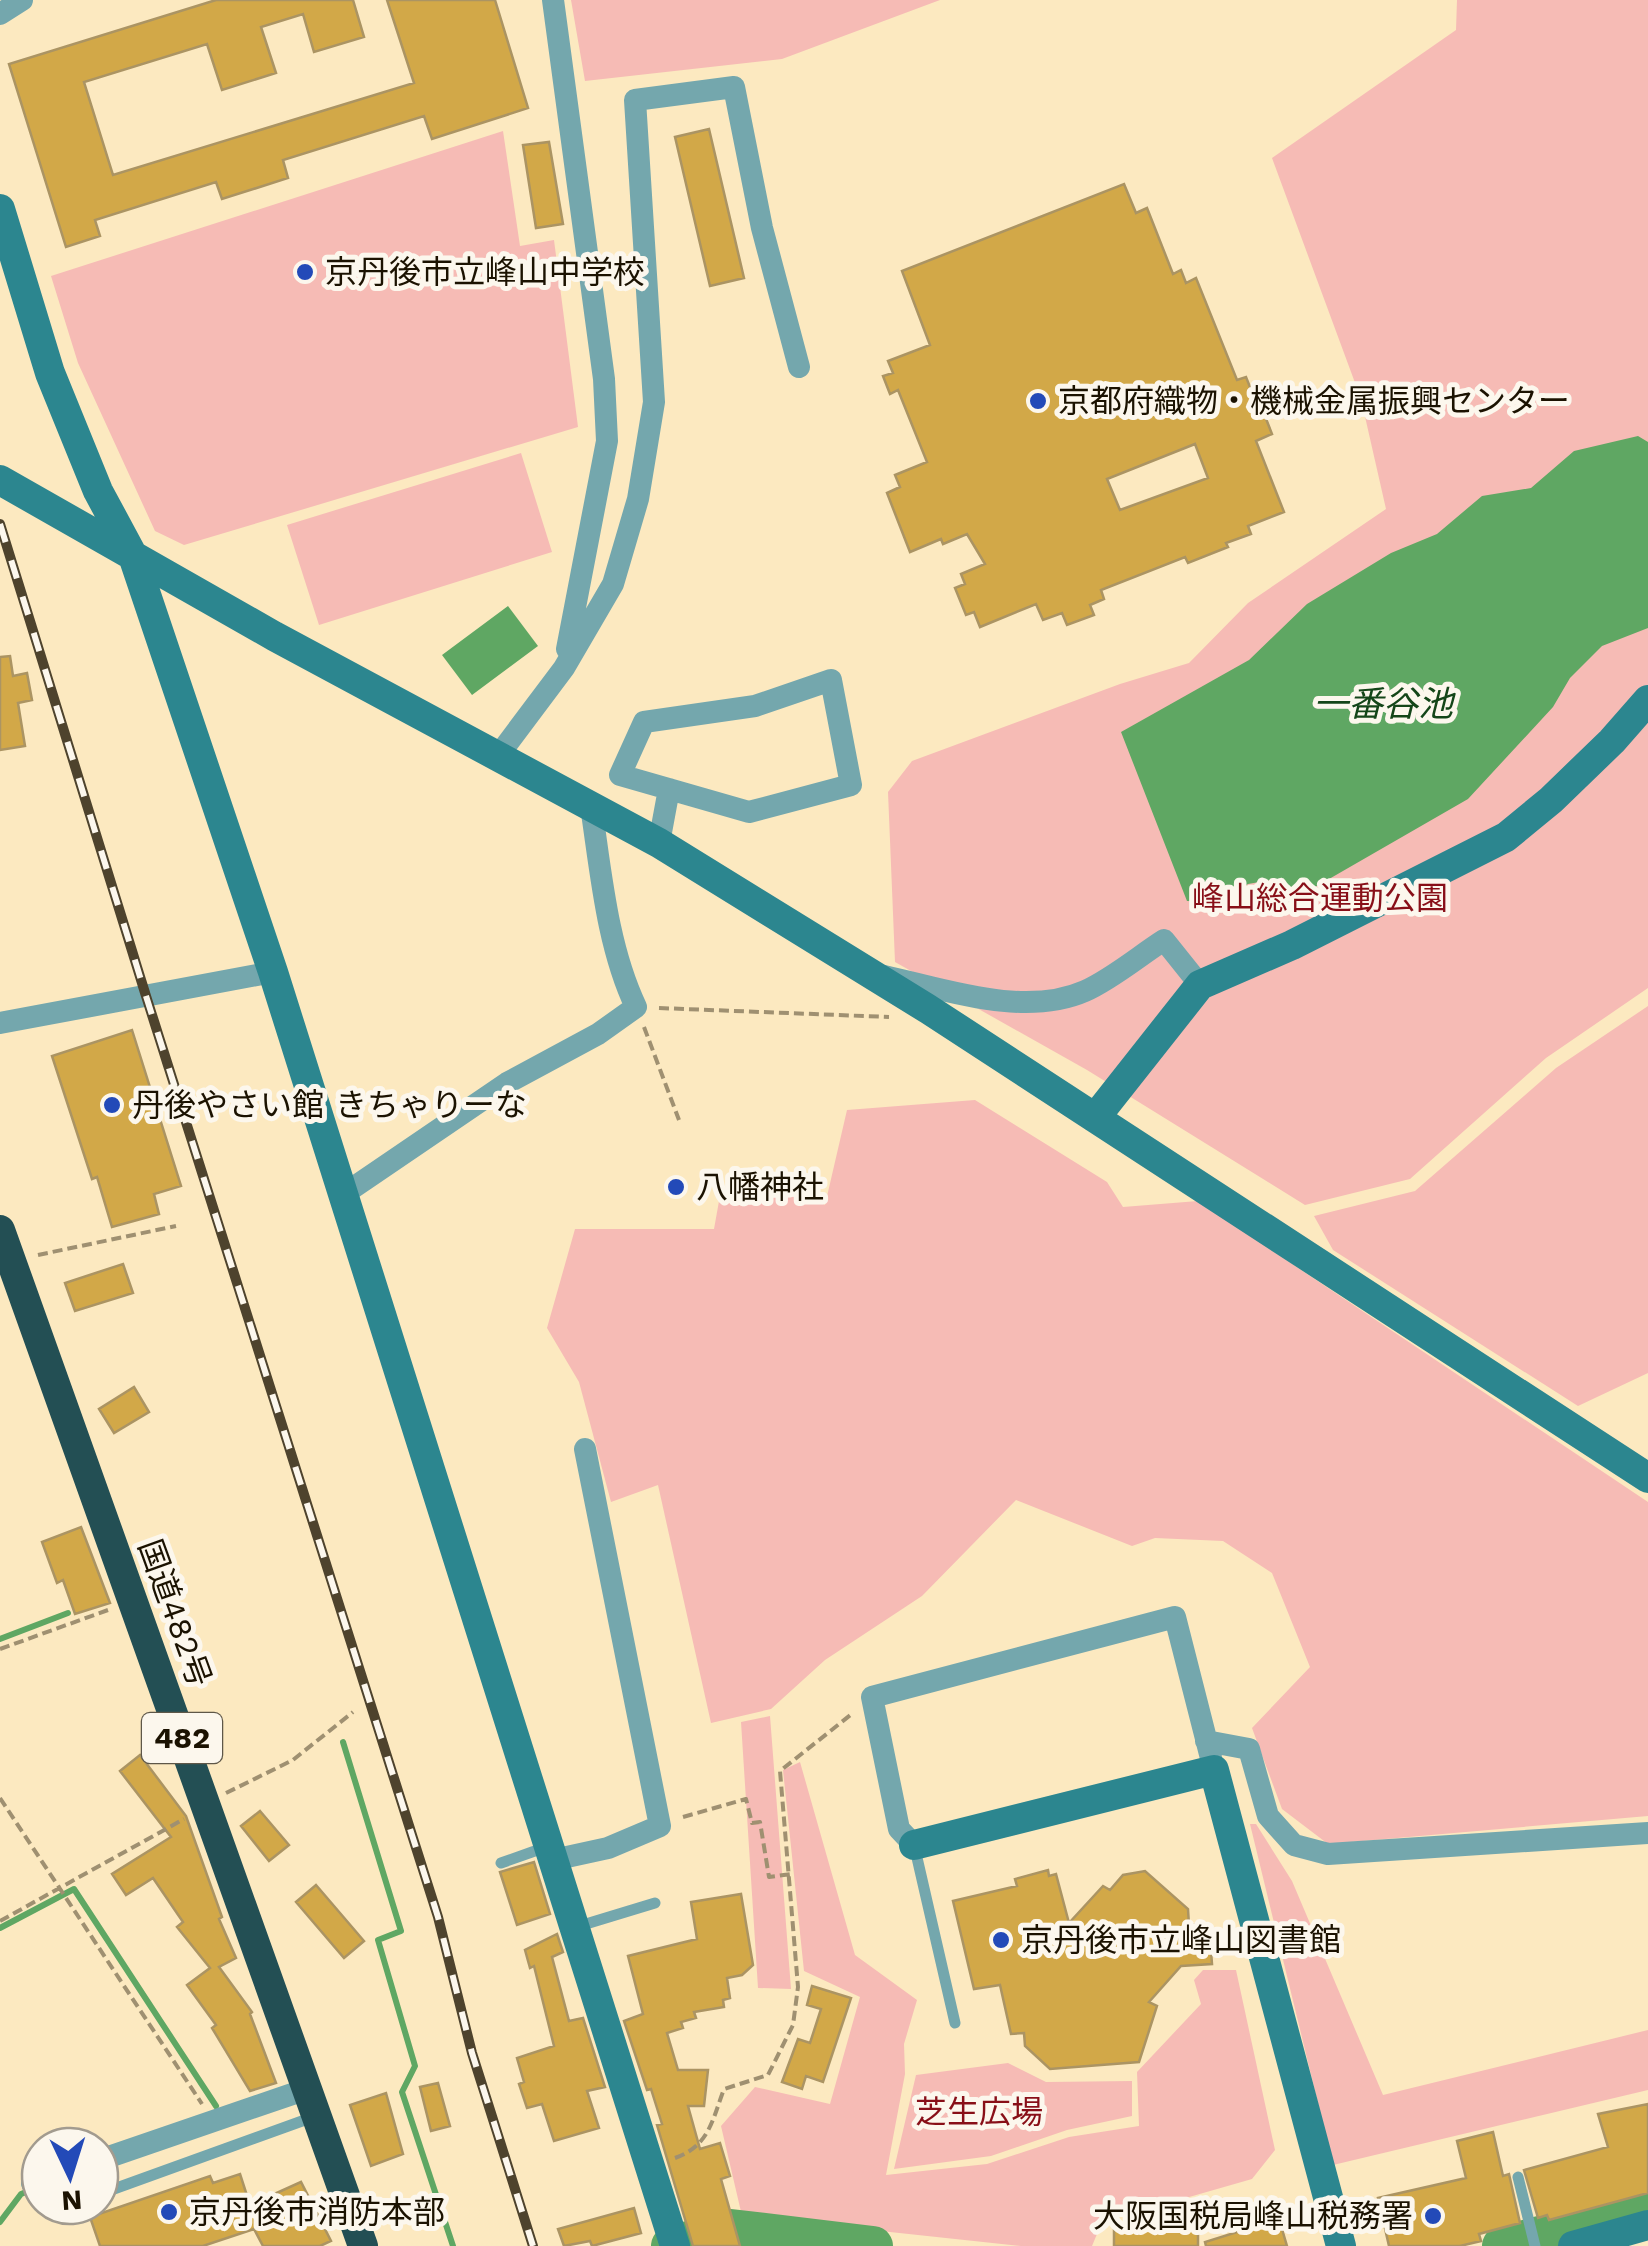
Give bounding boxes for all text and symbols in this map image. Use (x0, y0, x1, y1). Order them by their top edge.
place label: 京丹後市立峰山中学校 (325, 253, 645, 291)
marker: 京丹後市立峰山中学校 (294, 261, 316, 283)
place label: 京都府織物・機械金属振興センター (1058, 382, 1570, 420)
marker: 京都府織物・機械金属振興センター (1027, 390, 1049, 412)
water label: 一番谷池 (1313, 683, 1456, 725)
park label: 峰山総合運動公園 (1192, 879, 1448, 917)
place label: 丹後やさい館 きちゃりーな (132, 1086, 527, 1124)
marker: 丹後やさい館 きちゃりーな (101, 1094, 123, 1116)
place label: 八幡神社 (696, 1168, 824, 1206)
marker: 八幡神社 (665, 1176, 687, 1198)
street label: 国道482号 (131, 1534, 219, 1692)
road number: 482 (142, 1713, 222, 1763)
place label: 京丹後市立峰山図書館 (1021, 1921, 1341, 1959)
marker: 京丹後市立峰山図書館 (990, 1929, 1012, 1951)
park label: 芝生広場 (915, 2093, 1043, 2131)
north arrow (20, 2126, 120, 2226)
text: N (60, 2183, 83, 2218)
place label: 京丹後市消防本部 (189, 2193, 445, 2231)
place label: 大阪国税局峰山税務署 (1093, 2197, 1413, 2235)
marker: 京丹後市消防本部 (158, 2201, 180, 2223)
marker: 大阪国税局峰山税務署 (1422, 2205, 1444, 2227)

